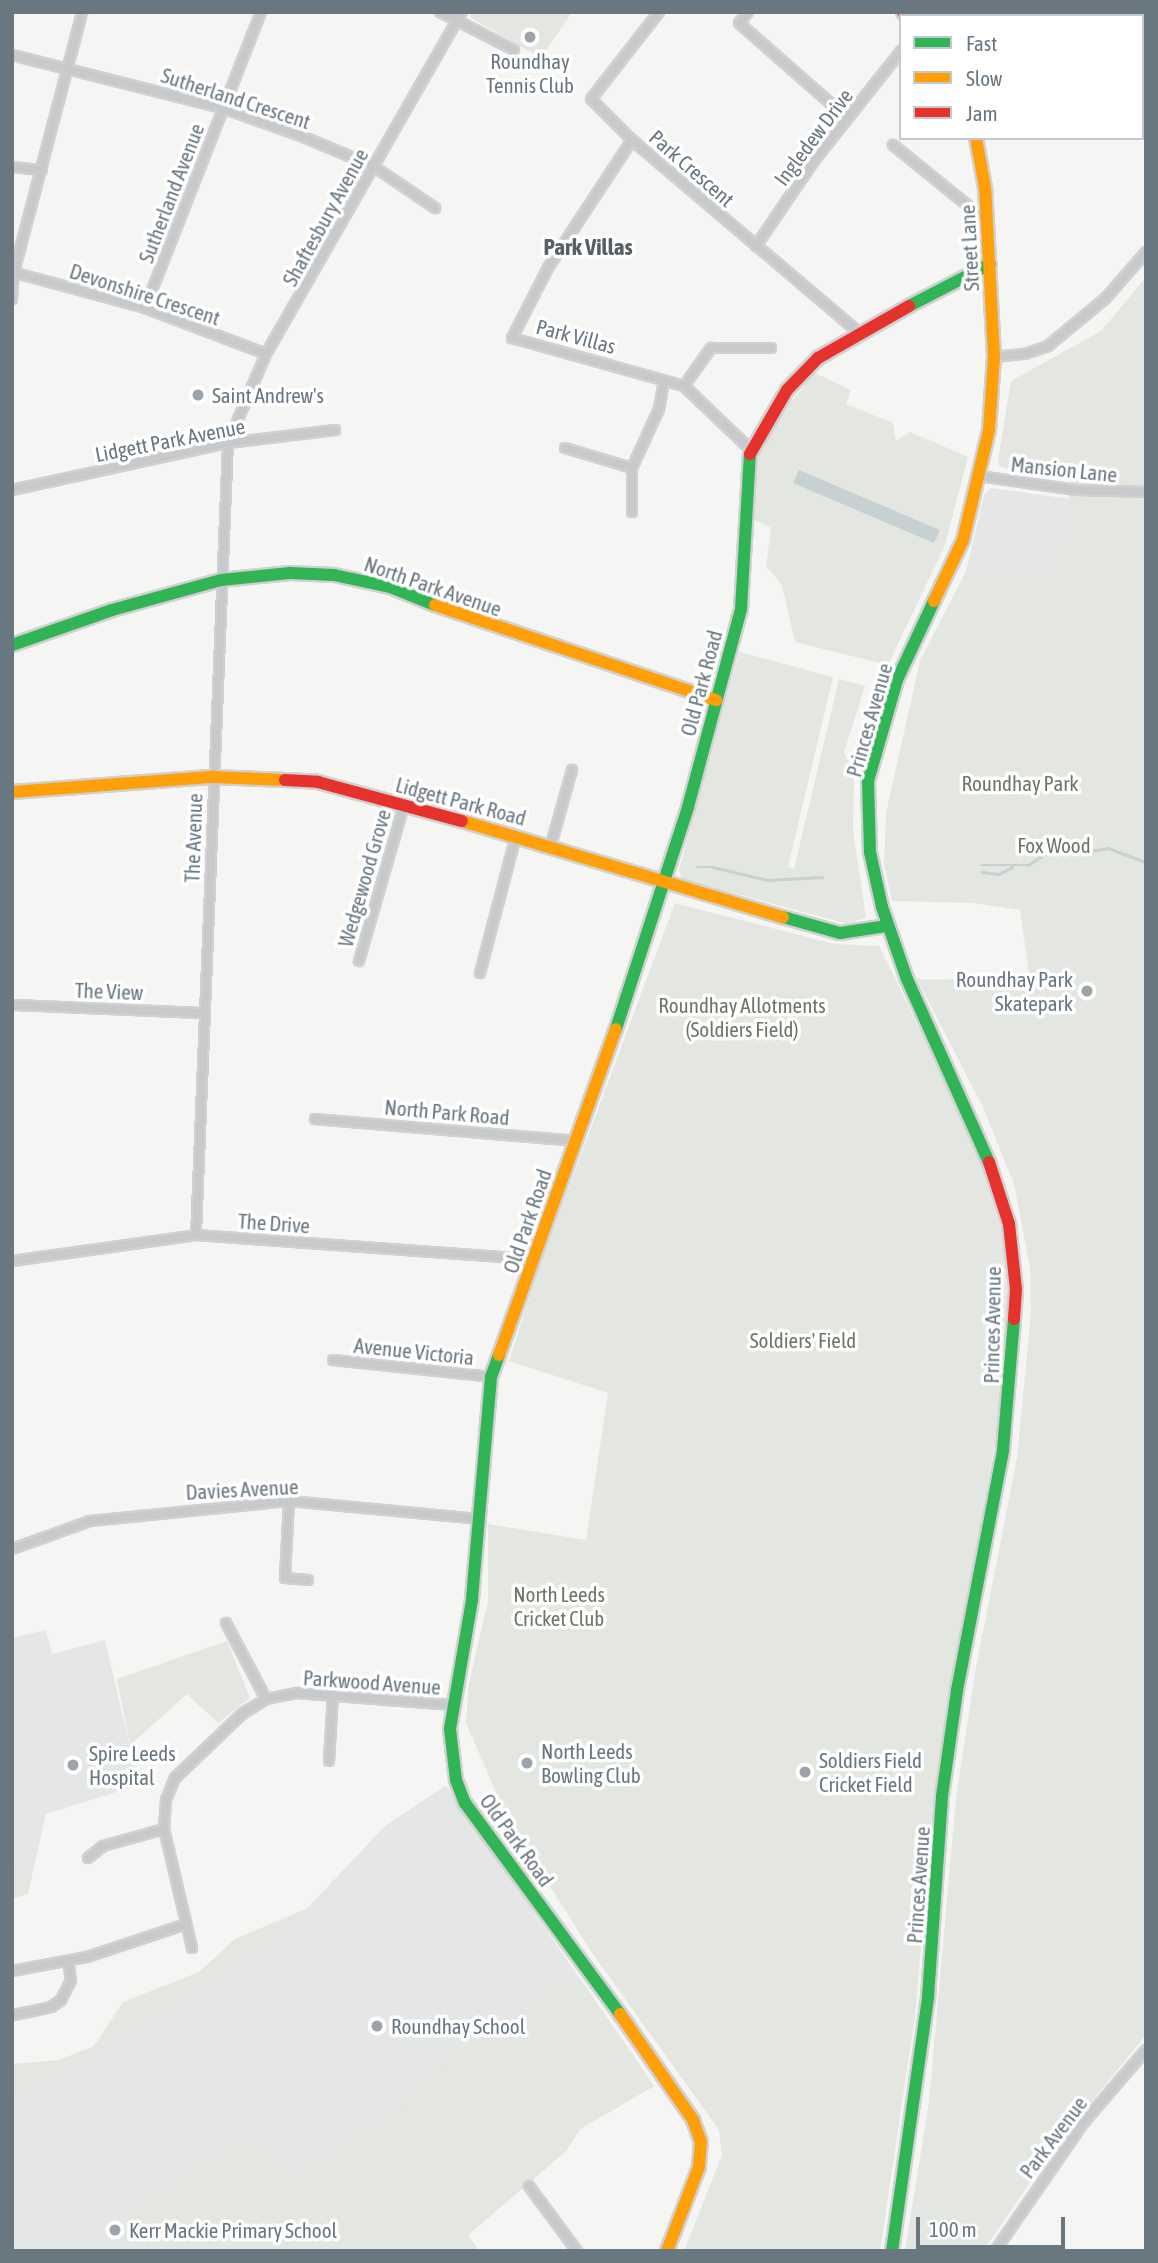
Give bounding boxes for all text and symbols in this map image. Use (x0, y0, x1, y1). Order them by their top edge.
legend (899, 14, 1144, 140)
marker: Roundhay Tennis Club (522, 29, 538, 45)
text: Fast (966, 31, 997, 55)
place label: Roundhay Tennis Club (486, 48, 574, 98)
street label: Sutherland Crescent (158, 62, 314, 134)
text: Slow (966, 66, 1002, 90)
street label: Ingledew Drive (768, 84, 858, 190)
text: Jam (966, 101, 998, 125)
street label: Sutherland Avenue (133, 120, 209, 266)
street label: Park Crescent (644, 124, 740, 212)
street label: Shaftesbury Avenue (277, 144, 373, 290)
street label: Street Lane (954, 204, 984, 292)
district label: Park Villas (543, 233, 633, 261)
street label: Devonshire Crescent (67, 258, 223, 330)
street label: Park Villas (533, 313, 619, 359)
place label: Saint Andrew's (212, 382, 324, 408)
marker: Saint Andrew's (190, 387, 206, 403)
street label: Lidgett Park Avenue (93, 413, 247, 467)
street label: Mansion Lane (1010, 451, 1118, 487)
street label: North Park Avenue (361, 551, 505, 621)
street label: Old Park Road (675, 627, 727, 739)
street label: Princes Avenue (841, 660, 897, 780)
park label: Roundhay Park (961, 770, 1079, 796)
street label: Lidgett Park Road (393, 771, 529, 831)
street label: The Avenue (179, 793, 207, 883)
street label: Wedgewood Grove (332, 806, 396, 950)
park label: Fox Wood (1017, 832, 1091, 858)
place label: Roundhay Park Skatepark (956, 966, 1073, 1016)
street label: The View (74, 977, 144, 1005)
marker: Roundhay Park Skatepark (1079, 983, 1095, 999)
park label: Roundhay Allotments (Soldiers Field) (658, 992, 826, 1042)
street label: North Park Road (383, 1094, 511, 1130)
street label: Old Park Road (497, 1166, 557, 1276)
street label: The Drive (237, 1208, 311, 1238)
street label: Princes Avenue (978, 1266, 1006, 1384)
park label: Soldiers' Field (750, 1327, 856, 1353)
street label: Avenue Victoria (353, 1332, 475, 1370)
street label: Davies Avenue (185, 1473, 299, 1505)
park label: North Leeds Cricket Club (513, 1581, 605, 1631)
street label: Parkwood Avenue (302, 1665, 442, 1699)
place label: North Leeds Bowling Club (541, 1738, 641, 1788)
place label: Spire Leeds Hospital (89, 1740, 176, 1790)
place label: Soldiers Field Cricket Field (819, 1747, 922, 1797)
marker: Spire Leeds Hospital (63, 1755, 83, 1775)
marker: North Leeds Bowling Club (519, 1755, 535, 1771)
marker: Soldiers Field Cricket Field (797, 1764, 813, 1780)
street label: Old Park Road (475, 1789, 559, 1891)
street label: Princes Avenue (901, 1826, 935, 1944)
place label: Roundhay School (391, 2013, 525, 2039)
marker: Roundhay School (369, 2018, 385, 2034)
street label: Park Avenue (1014, 2091, 1092, 2183)
scale bar (920, 2204, 1069, 2248)
place label: Kerr Mackie Primary School (129, 2217, 337, 2243)
text: 100 m (929, 2217, 977, 2241)
marker: Kerr Mackie Primary School (107, 2222, 123, 2238)

